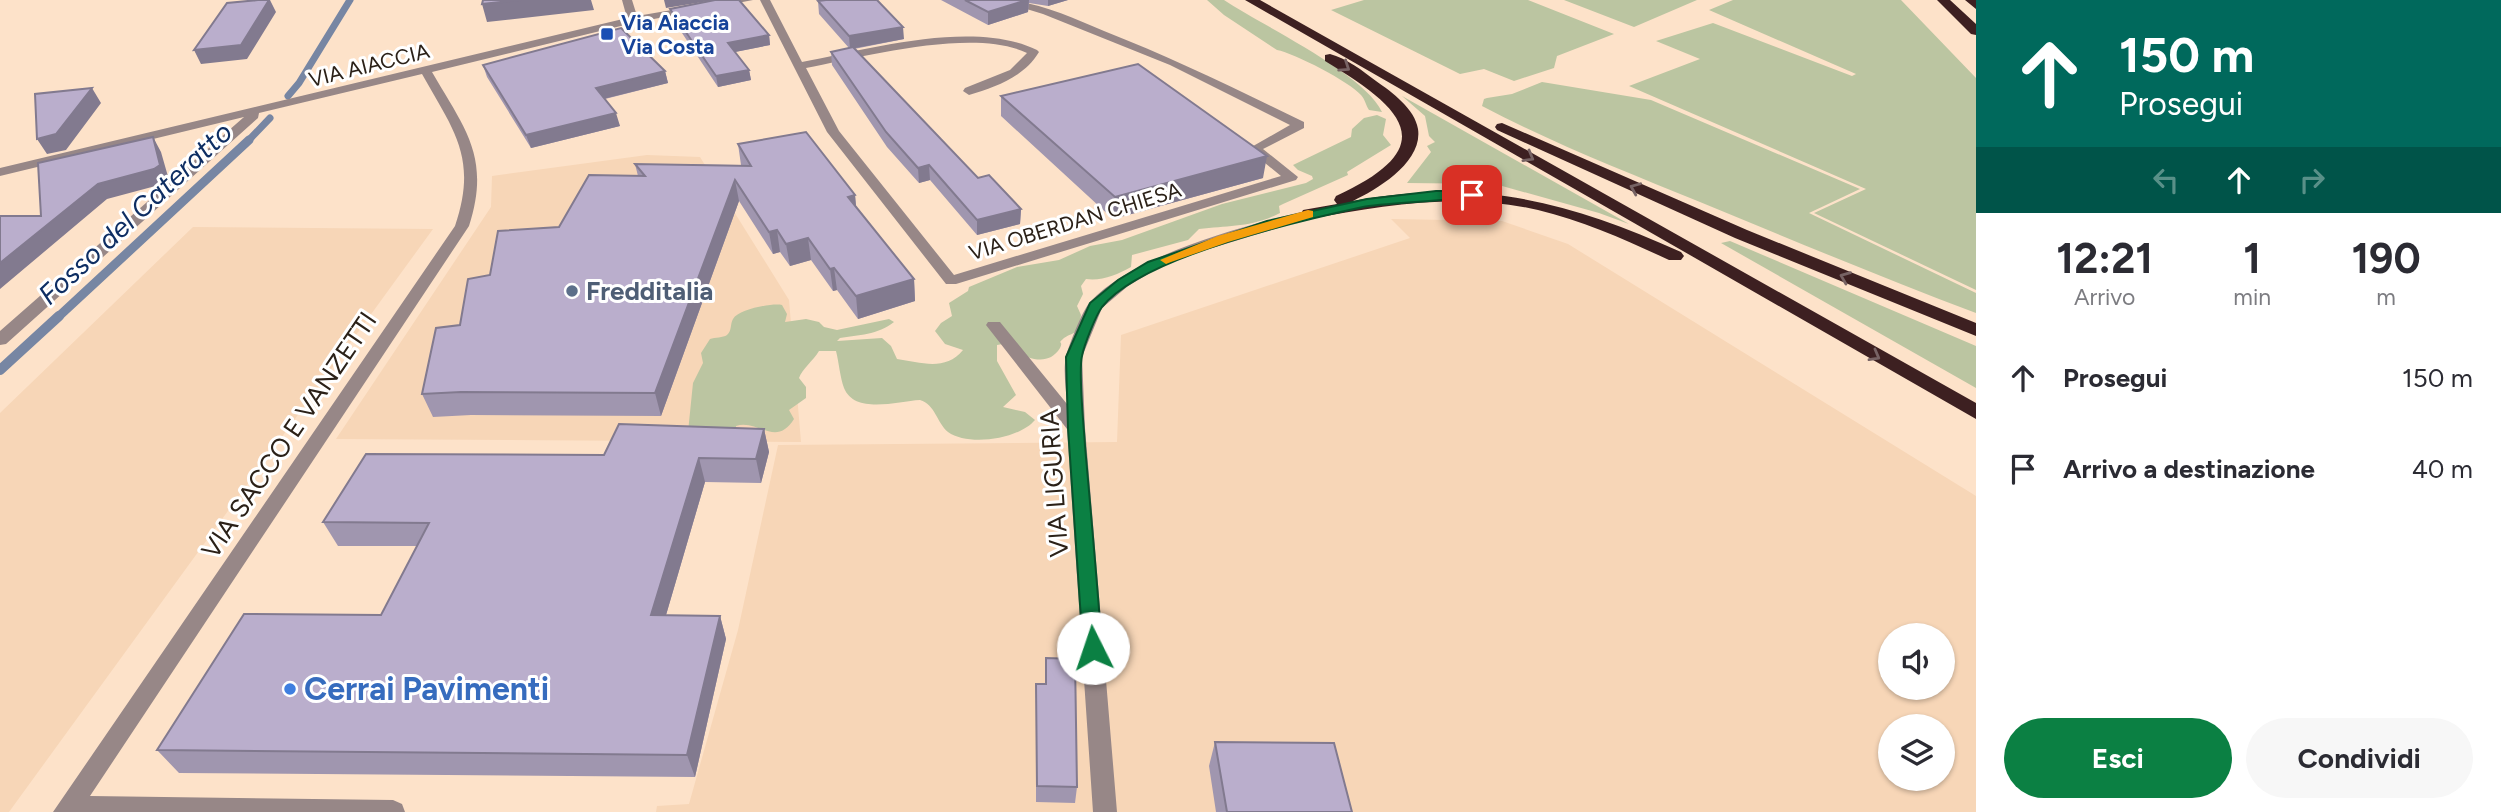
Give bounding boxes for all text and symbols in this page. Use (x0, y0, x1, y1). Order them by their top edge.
place label: Via Aiaccia Via Costa (621, 10, 729, 59)
text: 150 m (2119, 25, 2254, 84)
marker: Via Aiaccia Via Costa (599, 26, 615, 42)
icon: ahead (2004, 28, 2095, 119)
street label: VIA AIACCIA (306, 38, 432, 92)
one-way arrow (1337, 59, 1350, 71)
text: Prosegui (2119, 85, 2243, 123)
water label: Fosso del Cateratto (31, 115, 239, 311)
one-way arrow (1522, 149, 1534, 162)
icon: left (2147, 161, 2185, 199)
icon: ahead (2220, 161, 2258, 199)
icon: right (2293, 161, 2331, 199)
pin (1442, 165, 1502, 225)
icon: arrive (1453, 176, 1491, 214)
street label: VIA OBERDAN CHIESA (966, 177, 1184, 265)
one-way arrow (1630, 182, 1642, 196)
text: 12:21 (2056, 233, 2153, 284)
text: 1 (2243, 233, 2261, 284)
text: 190 (2351, 233, 2421, 284)
one-way arrow (1839, 271, 1851, 285)
place label: Fredditalia (586, 275, 713, 307)
marker: Fredditalia (564, 283, 580, 299)
text: Arrivo (2074, 283, 2135, 311)
text: min (2233, 283, 2271, 311)
text: m (2376, 283, 2396, 311)
street label: VIA SACCO E VANZETTI (195, 306, 383, 564)
one-way arrow (1868, 347, 1880, 361)
icon: ahead (2004, 359, 2042, 397)
text: Prosegui (2063, 362, 2167, 394)
text: 150 m (2402, 362, 2473, 394)
street label: VIA LIGURIA (1033, 407, 1075, 558)
icon: arrive (2004, 450, 2042, 488)
text: Arrivo a destinazione (2063, 453, 2315, 485)
text: 40 m (2412, 453, 2473, 485)
position arrow (1056, 611, 1130, 685)
map controls (1878, 623, 1955, 791)
button: sound (1878, 623, 1955, 700)
place label: Cerrai Pavimenti (304, 670, 549, 708)
marker: Cerrai Pavimenti (282, 681, 298, 697)
button: layers (1878, 714, 1955, 791)
button: Esci (2004, 718, 2232, 798)
button: Condividi (2246, 718, 2473, 798)

